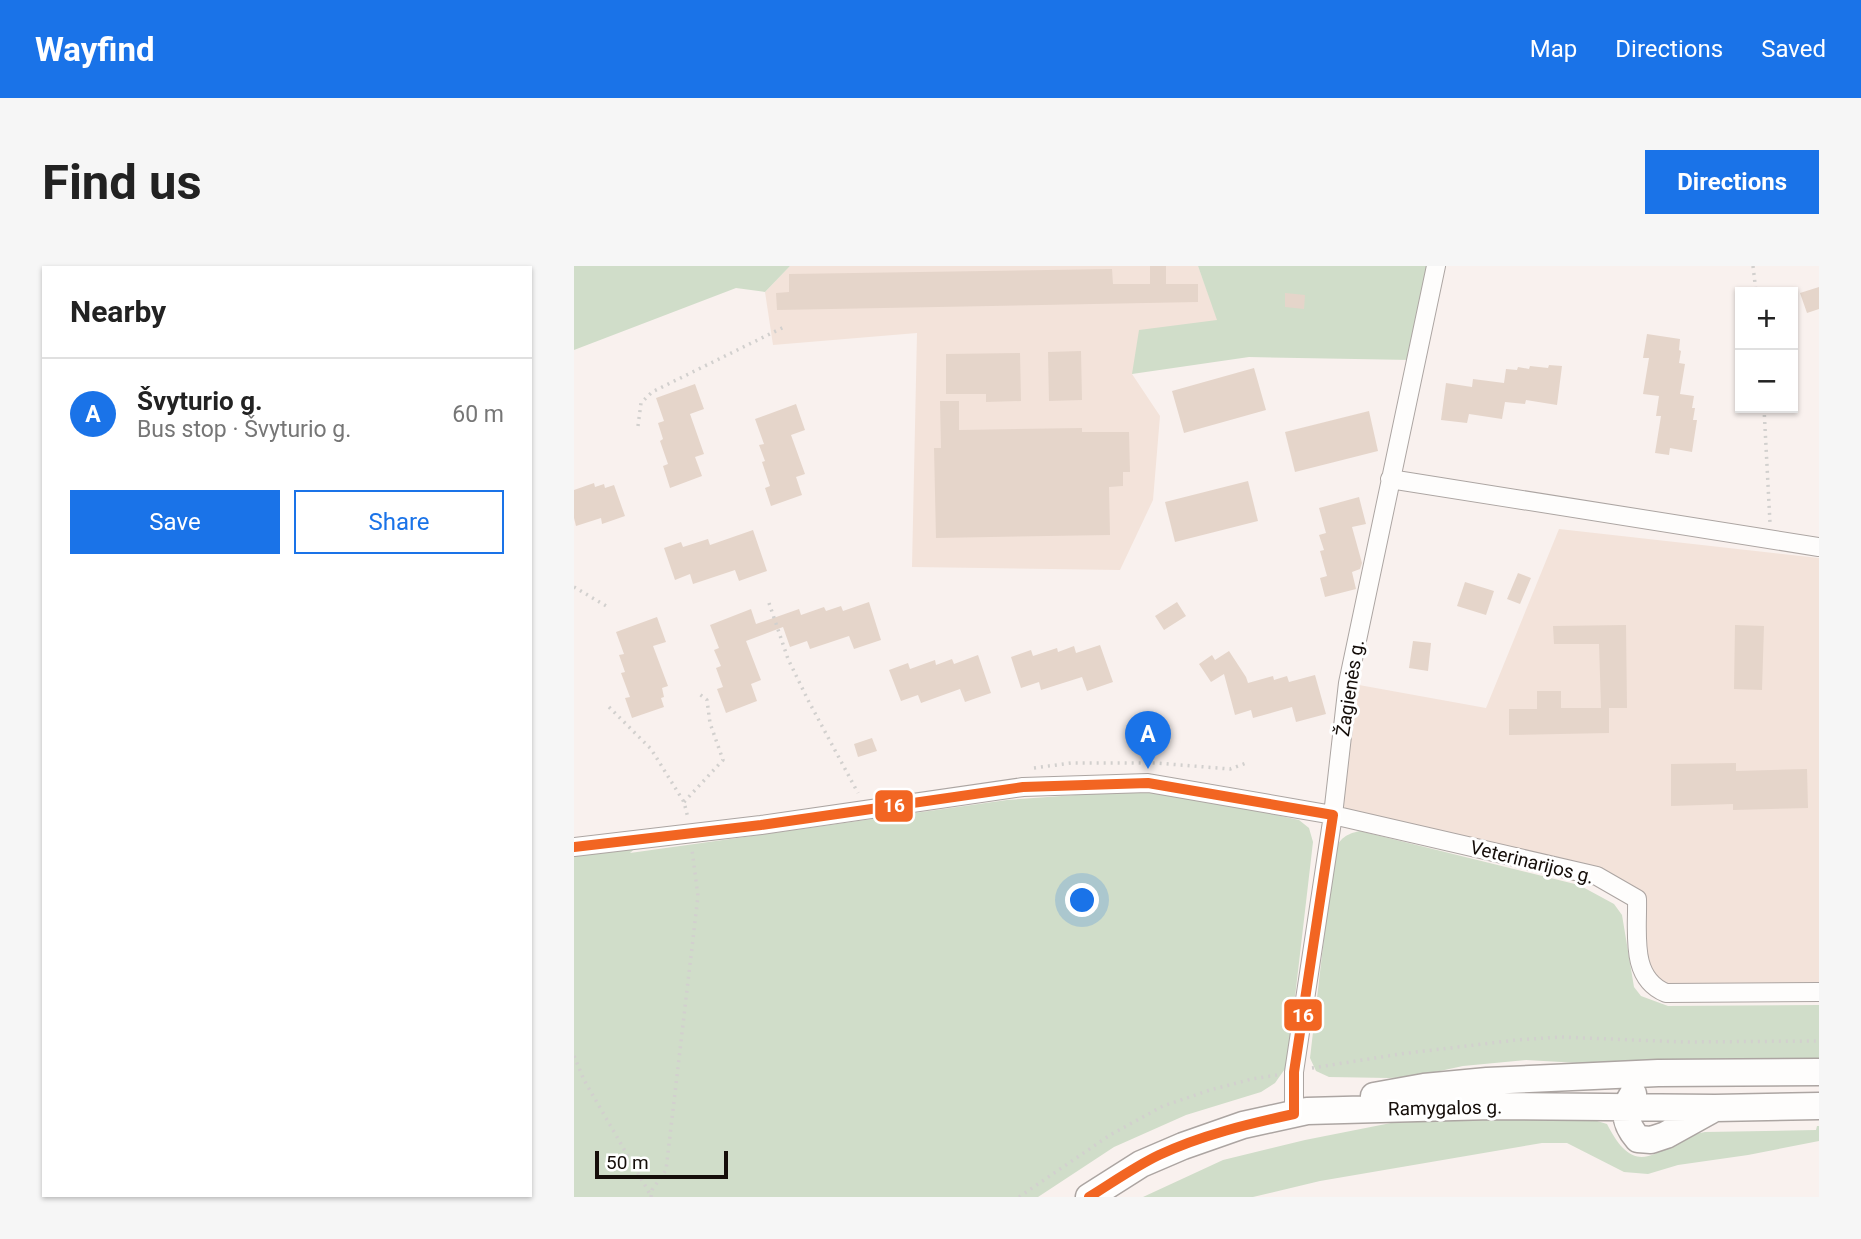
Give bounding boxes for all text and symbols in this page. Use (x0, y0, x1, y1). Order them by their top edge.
text: Wayfind (35, 30, 155, 69)
text: Map (1530, 35, 1577, 63)
text: Directions (1615, 35, 1723, 63)
text: Saved (1761, 35, 1826, 63)
button: Directions (1645, 150, 1819, 214)
text: Find us (42, 154, 202, 211)
map controls (1735, 287, 1798, 413)
button: + (1735, 287, 1798, 350)
text: Nearby (70, 294, 166, 329)
button: − (1735, 350, 1798, 413)
text: Švyturio g. (137, 386, 263, 416)
text: A (85, 401, 101, 428)
text: 60 m (452, 401, 504, 428)
text: Bus stop · Švyturio g. (137, 416, 351, 443)
button: Save (70, 490, 280, 554)
button: Share (294, 490, 504, 554)
street label: Žagienės g. (1331, 638, 1369, 738)
pin: A (1125, 711, 1171, 769)
line badge: 16 (874, 789, 914, 823)
text: 16 (883, 794, 905, 817)
street label: Veterinarijos g. (1468, 836, 1596, 888)
your location (1065, 883, 1099, 917)
line badge: 16 (1283, 998, 1323, 1032)
text: 16 (1292, 1004, 1314, 1027)
street label: Ramygalos g. (1388, 1096, 1502, 1120)
scale bar (595, 1148, 728, 1180)
text: 50 m (606, 1151, 649, 1174)

